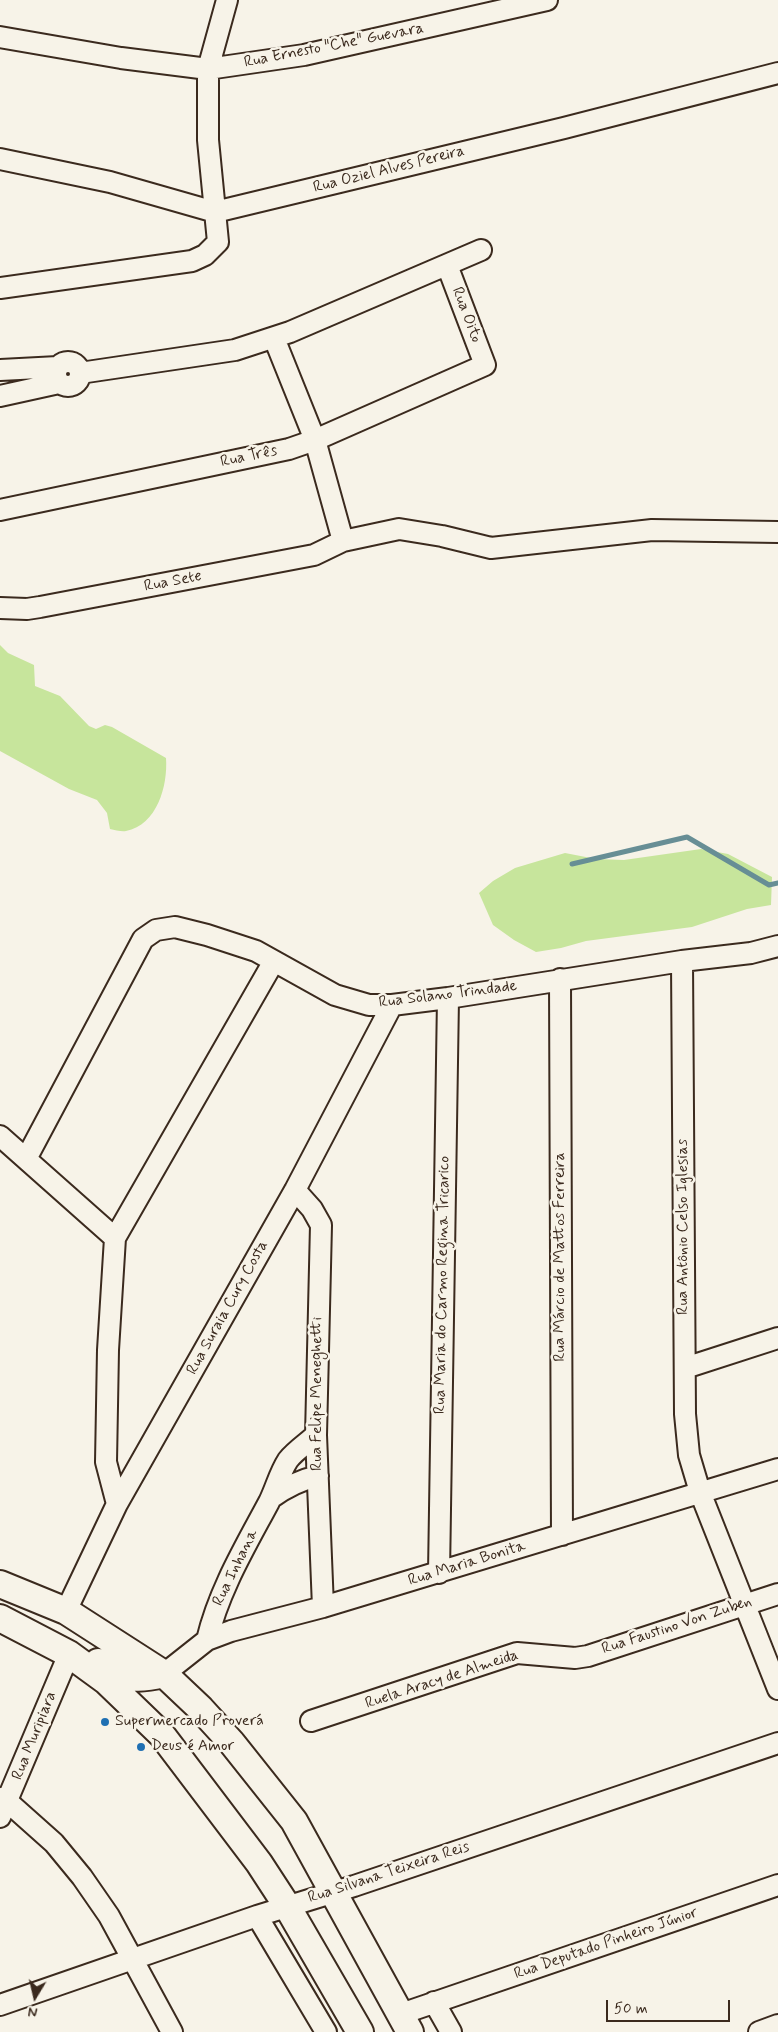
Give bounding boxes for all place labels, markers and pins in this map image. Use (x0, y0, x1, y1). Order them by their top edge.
place label: Supermercado Proverá (115, 1712, 264, 1732)
marker: Supermercado Proverá (99, 1716, 111, 1728)
place label: Deus é Amor (151, 1737, 234, 1757)
marker: Deus é Amor (135, 1741, 147, 1753)

